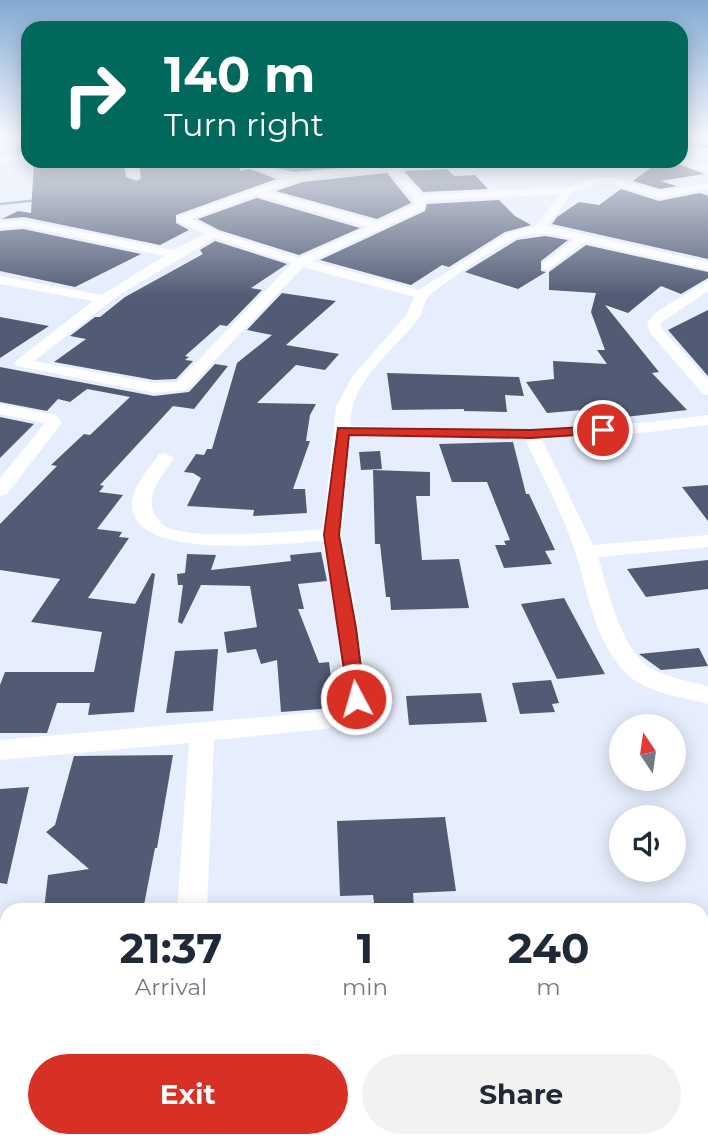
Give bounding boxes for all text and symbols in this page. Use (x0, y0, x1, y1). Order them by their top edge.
text: 140 m (164, 45, 316, 104)
icon: right (49, 49, 140, 140)
text: Turn right (164, 105, 324, 144)
pin (573, 400, 633, 460)
icon: arrive (584, 411, 622, 449)
position arrow (319, 662, 393, 736)
north arrow (609, 714, 686, 791)
map controls (609, 714, 686, 882)
button: sound (609, 805, 686, 882)
text: 21:37 (120, 922, 222, 974)
text: 1 (357, 922, 373, 974)
text: 240 (508, 922, 589, 974)
text: Arrival (135, 973, 207, 1001)
text: min (342, 973, 388, 1001)
text: m (536, 973, 561, 1001)
button: Exit (28, 1054, 348, 1134)
button: Share (362, 1054, 681, 1134)

